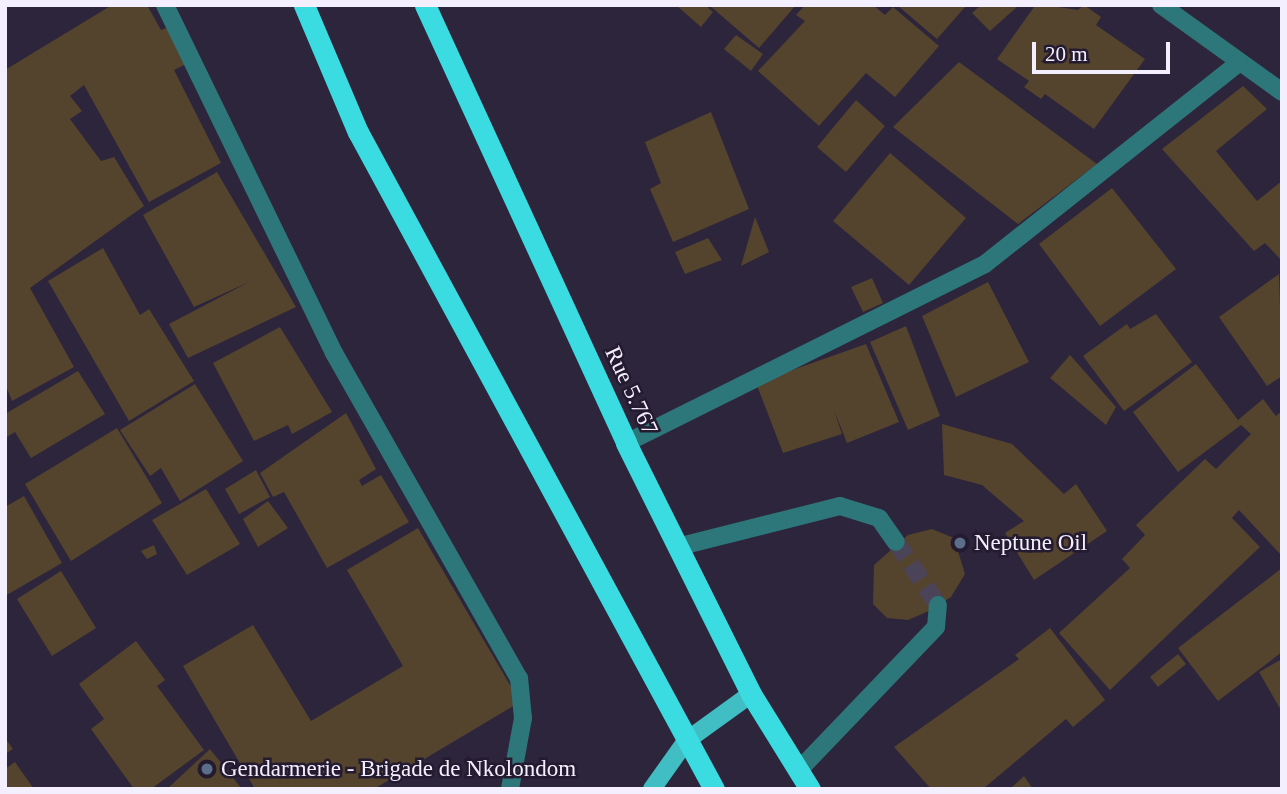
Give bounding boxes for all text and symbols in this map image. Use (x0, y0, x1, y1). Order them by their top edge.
scale bar (1035, 28, 1173, 72)
text: 20 m (1045, 42, 1088, 66)
street label: Rue 5.767 (599, 342, 663, 440)
place label: Neptune Oil (974, 529, 1087, 557)
marker: Neptune Oil (952, 535, 968, 551)
place label: Gendarmerie - Brigade de Nkolondom (221, 755, 576, 783)
marker: Gendarmerie - Brigade de Nkolondom (199, 761, 215, 777)

